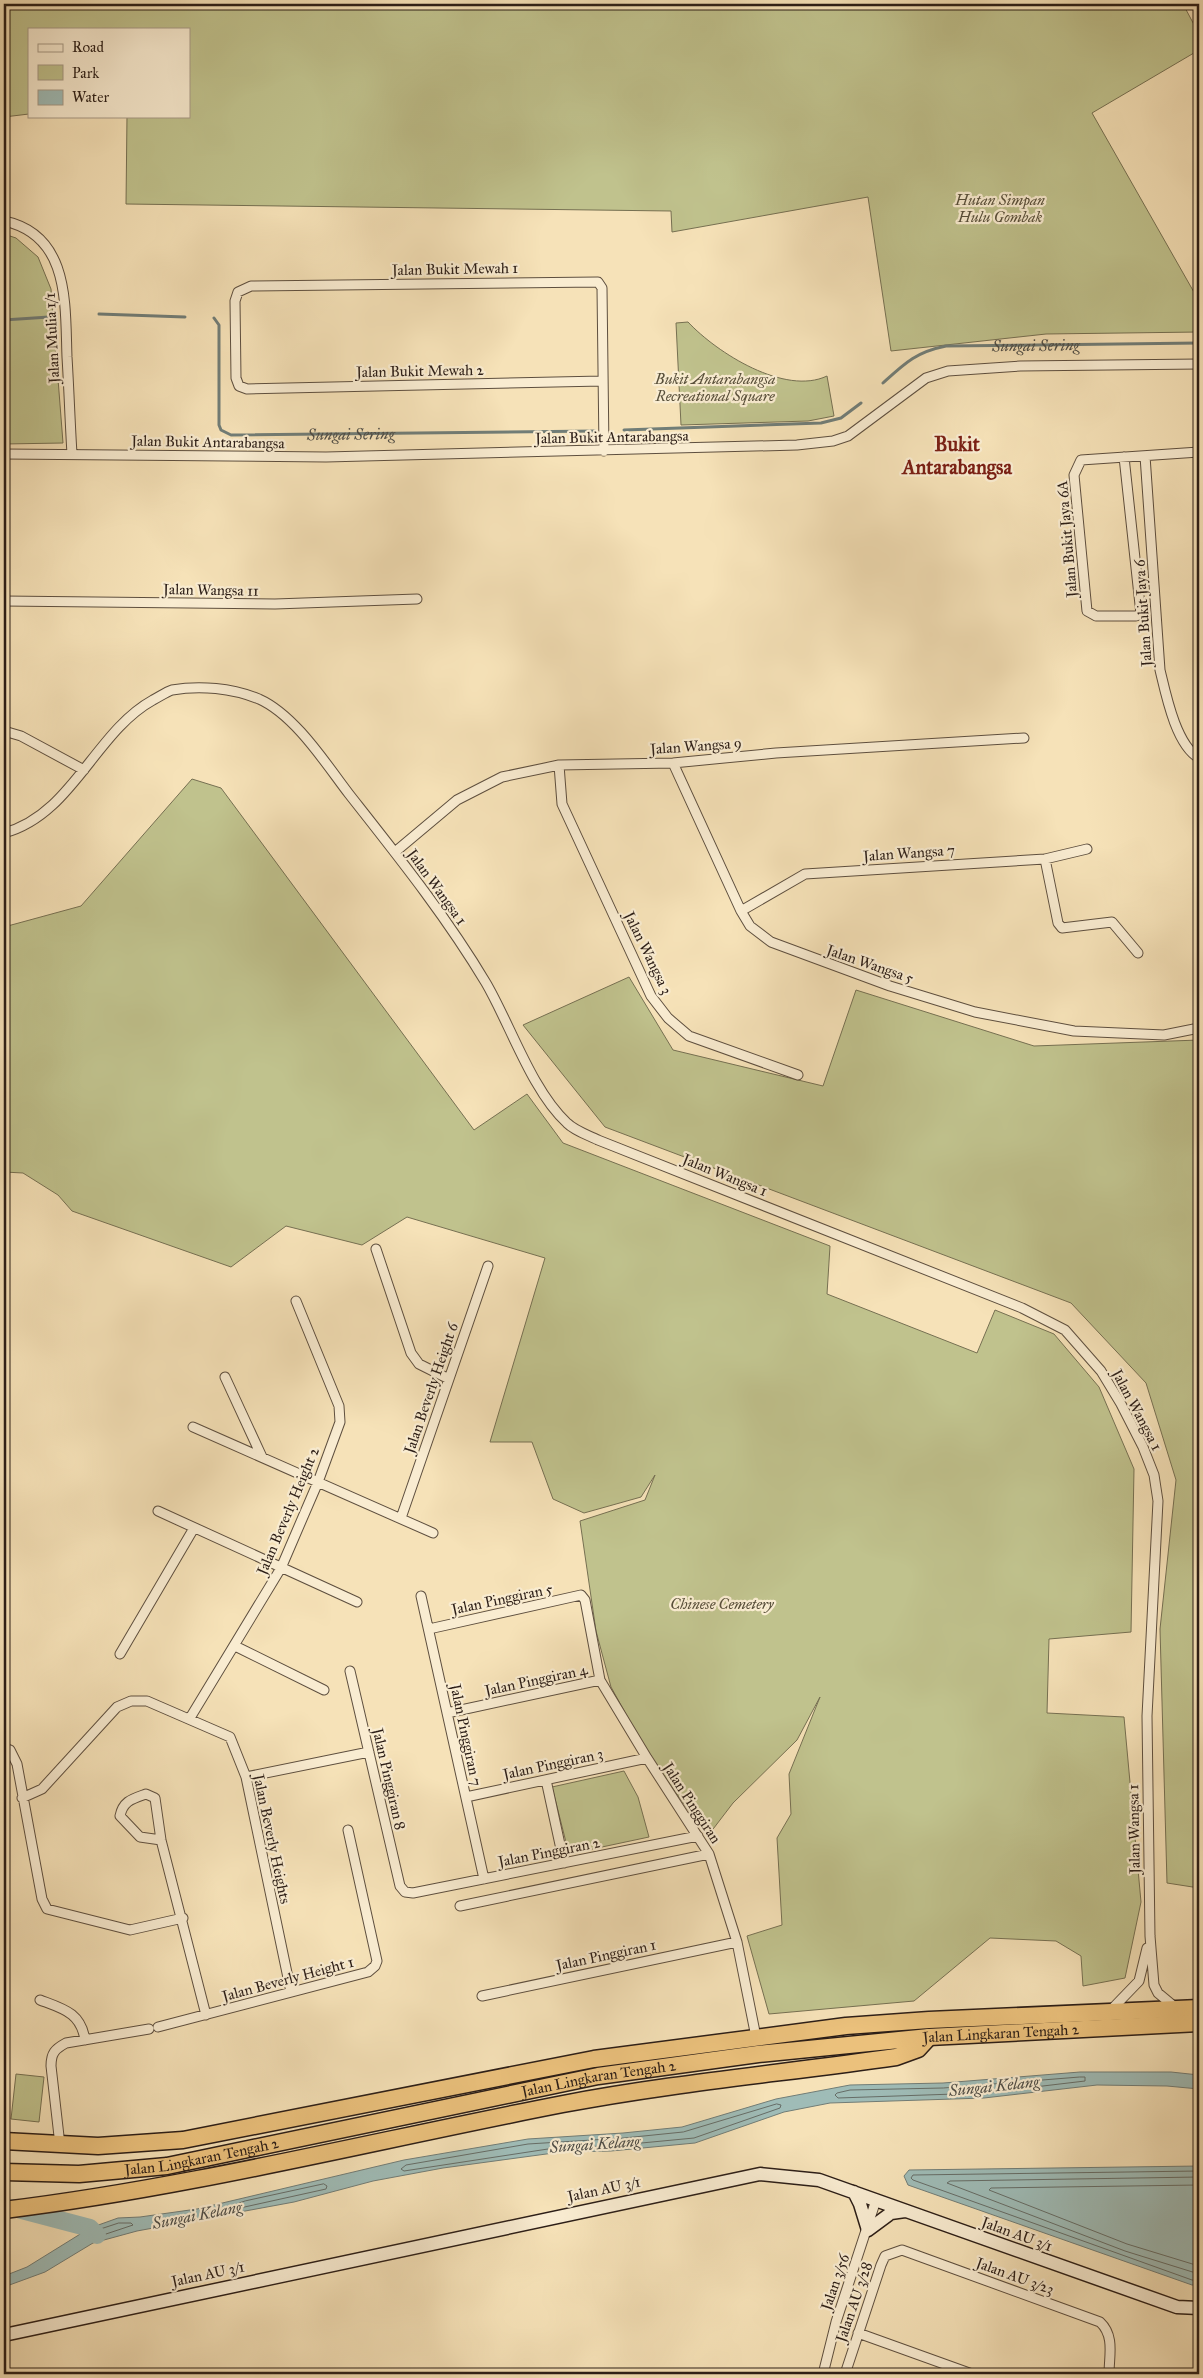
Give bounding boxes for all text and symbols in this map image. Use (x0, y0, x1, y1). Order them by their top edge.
legend (28, 28, 190, 118)
text: Road (72, 38, 104, 56)
text: Park (72, 64, 99, 82)
text: Water (72, 88, 109, 106)
park label: Hutan Simpan Hulu Gombak (954, 191, 1045, 226)
street label: Jalan Bukit Mewah 1 (390, 259, 518, 280)
street label: Jalan Mulia 1/1 (41, 292, 64, 386)
water label: Sungai Sering (991, 335, 1081, 355)
street label: Jalan Bukit Mewah 2 (354, 361, 485, 382)
park label: Bukit Antarabangsa Recreational Square (654, 370, 775, 405)
water label: Sungai Sering (306, 424, 396, 444)
street label: Jalan Bukit Antarabangsa (533, 427, 690, 448)
street label: Jalan Bukit Antarabangsa (129, 432, 286, 453)
district label: Bukit Antarabangsa (900, 432, 1012, 480)
street label: Jalan Bukit Jaya 6A (1053, 480, 1082, 600)
street label: Jalan Bukit Jaya 6 (1130, 557, 1157, 669)
street label: Jalan Wangsa 11 (161, 580, 259, 601)
street label: Jalan Wangsa 9 (648, 734, 743, 759)
street label: Jalan Wangsa 7 (861, 841, 955, 866)
street label: Jalan Wangsa 1 (401, 844, 471, 929)
street label: Jalan Wangsa 3 (618, 907, 676, 998)
street label: Jalan Wangsa 5 (822, 940, 916, 988)
street label: Jalan Wangsa 1 (678, 1149, 770, 1201)
street label: Jalan Beverly Height 6 (399, 1319, 463, 1458)
street label: Jalan Wangsa 1 (1106, 1364, 1166, 1454)
street label: Jalan Beverly Height 2 (252, 1444, 324, 1580)
street label: Jalan Pinggiran 5 (448, 1579, 554, 1620)
park label: Chinese Cemetery (670, 1595, 775, 1613)
street label: Jalan Pinggiran 4 (481, 1660, 590, 1701)
street label: Jalan Pinggiran 7 (445, 1680, 486, 1788)
street label: Jalan Pinggiran 8 (367, 1724, 409, 1832)
street label: Jalan Pinggiran 3 (499, 1745, 605, 1785)
street label: Jalan Pinggiran (657, 1758, 725, 1847)
street label: Jalan Beverly Heights (248, 1771, 295, 1906)
street label: Jalan Wangsa 1 (1124, 1784, 1145, 1876)
street label: Jalan Pinggiran 2 (495, 1833, 602, 1872)
street label: Jalan Pinggiran 1 (552, 1936, 658, 1976)
street label: Jalan Beverly Height 1 (218, 1953, 356, 2007)
street label: Jalan Lingkaran Tengah 2 (920, 2020, 1080, 2048)
street label: Jalan Lingkaran Tengah 2 (518, 2056, 678, 2102)
water label: Sungai Kelang (947, 2072, 1041, 2100)
water label: Sungai Kelang (548, 2131, 642, 2157)
street label: Jalan Lingkaran Tengah 2 (122, 2134, 281, 2180)
street label: Jalan AU 3/1 (564, 2172, 642, 2207)
water label: Sungai Kelang (150, 2197, 244, 2233)
street label: Jalan AU 3/1 (977, 2212, 1055, 2256)
street label: Jalan 3/56 (816, 2250, 854, 2315)
street label: Jalan AU 3/23 (971, 2253, 1056, 2299)
street label: Jalan AU 3/1 (168, 2257, 246, 2292)
street label: Jalan AU 3/28 (831, 2259, 877, 2347)

